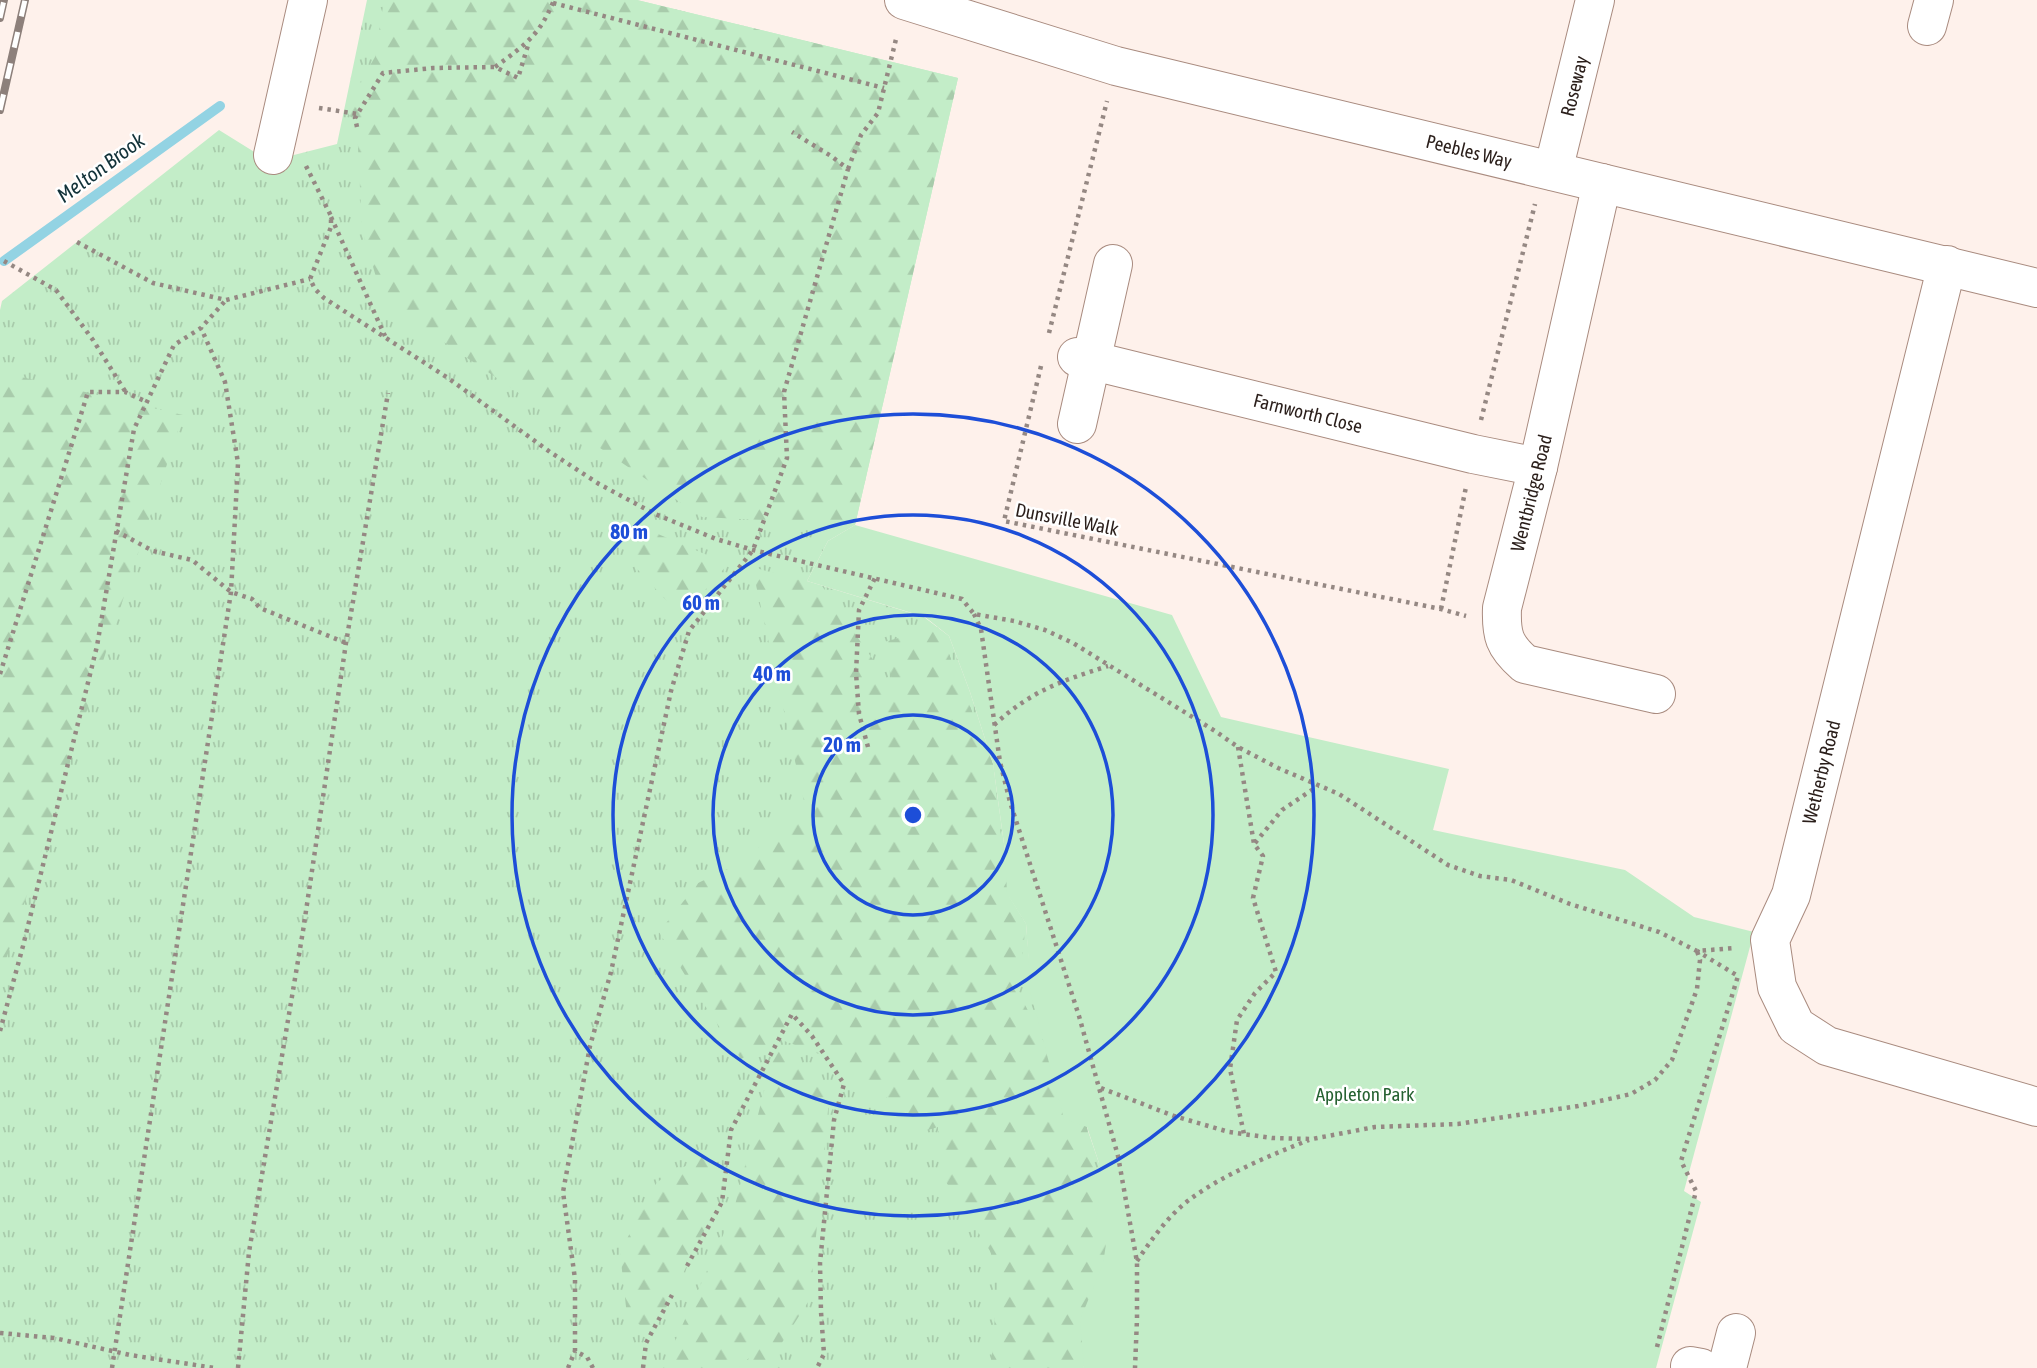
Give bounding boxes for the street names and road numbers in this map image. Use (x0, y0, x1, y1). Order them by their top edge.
street label: Roseway (1556, 53, 1592, 118)
street label: Peebles Way (1424, 130, 1514, 172)
street label: Farnworth Close (1251, 389, 1365, 437)
street label: Wentbridge Road (1506, 432, 1556, 554)
street label: Dunsville Walk (1014, 498, 1121, 540)
street label: Wetherby Road (1797, 718, 1845, 826)

